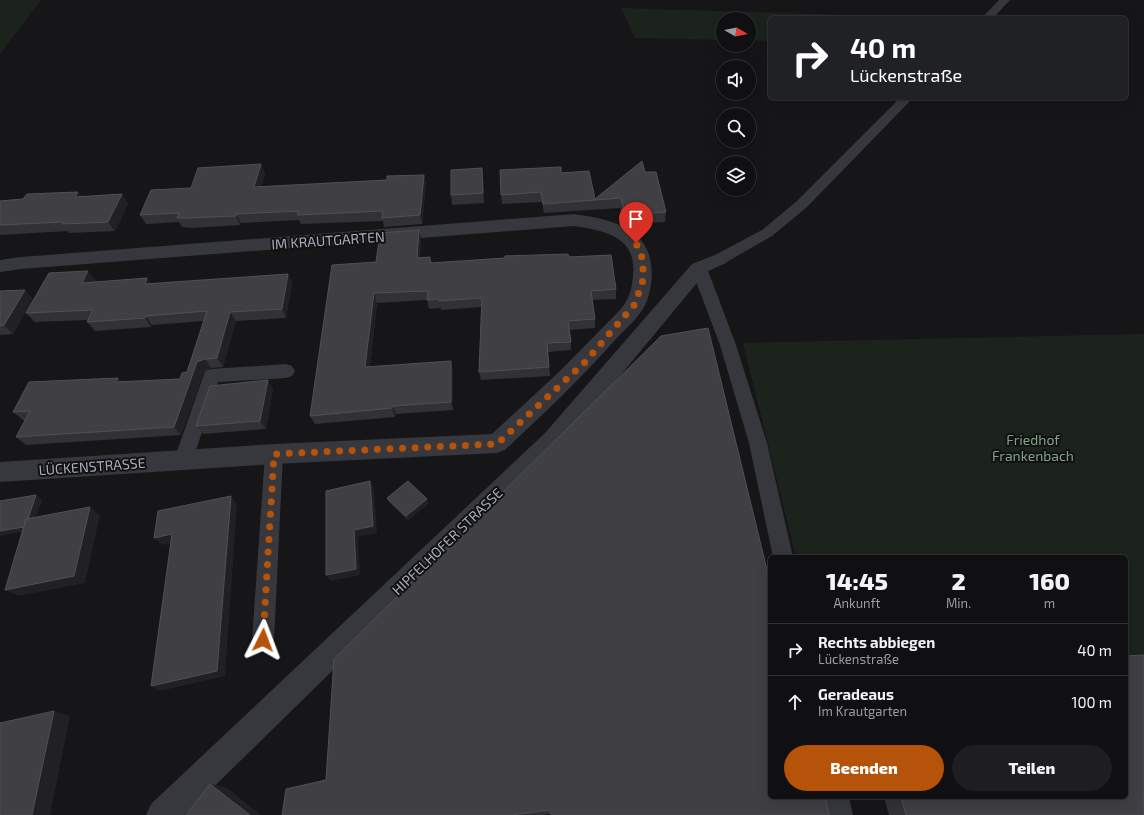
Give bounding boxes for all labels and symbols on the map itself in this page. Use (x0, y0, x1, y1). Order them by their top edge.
north arrow (716, 12, 756, 52)
pin (619, 202, 653, 243)
street label: IM KRAUTGARTEN (271, 228, 385, 252)
park label: Friedhof Frankenbach (992, 431, 1074, 464)
street label: LÜCKENSTRASSE (38, 454, 146, 478)
street label: HIPFELHOFER STRASSE (388, 484, 506, 598)
position arrow (242, 619, 284, 661)

